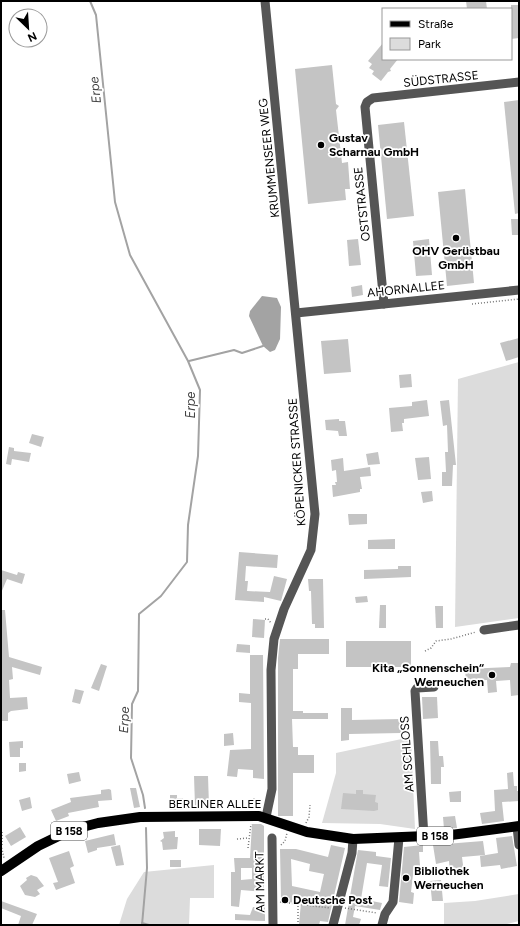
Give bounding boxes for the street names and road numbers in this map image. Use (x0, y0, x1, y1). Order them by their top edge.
street label: SÜDSTRASSE (403, 68, 479, 90)
street label: KRUMMENSEER WEG (256, 98, 282, 218)
street label: OSTSTRASSE (351, 166, 373, 242)
street label: AHORNALLEE (366, 278, 446, 300)
street label: KÖPENICKER STRASSE (286, 398, 308, 526)
street label: AM SCHLOSS (397, 715, 417, 793)
street label: BERLINER ALLEE (168, 797, 262, 811)
road number: B 158 (51, 822, 87, 840)
road number: B 158 (417, 827, 453, 845)
street label: AM MARKT (252, 851, 268, 913)

